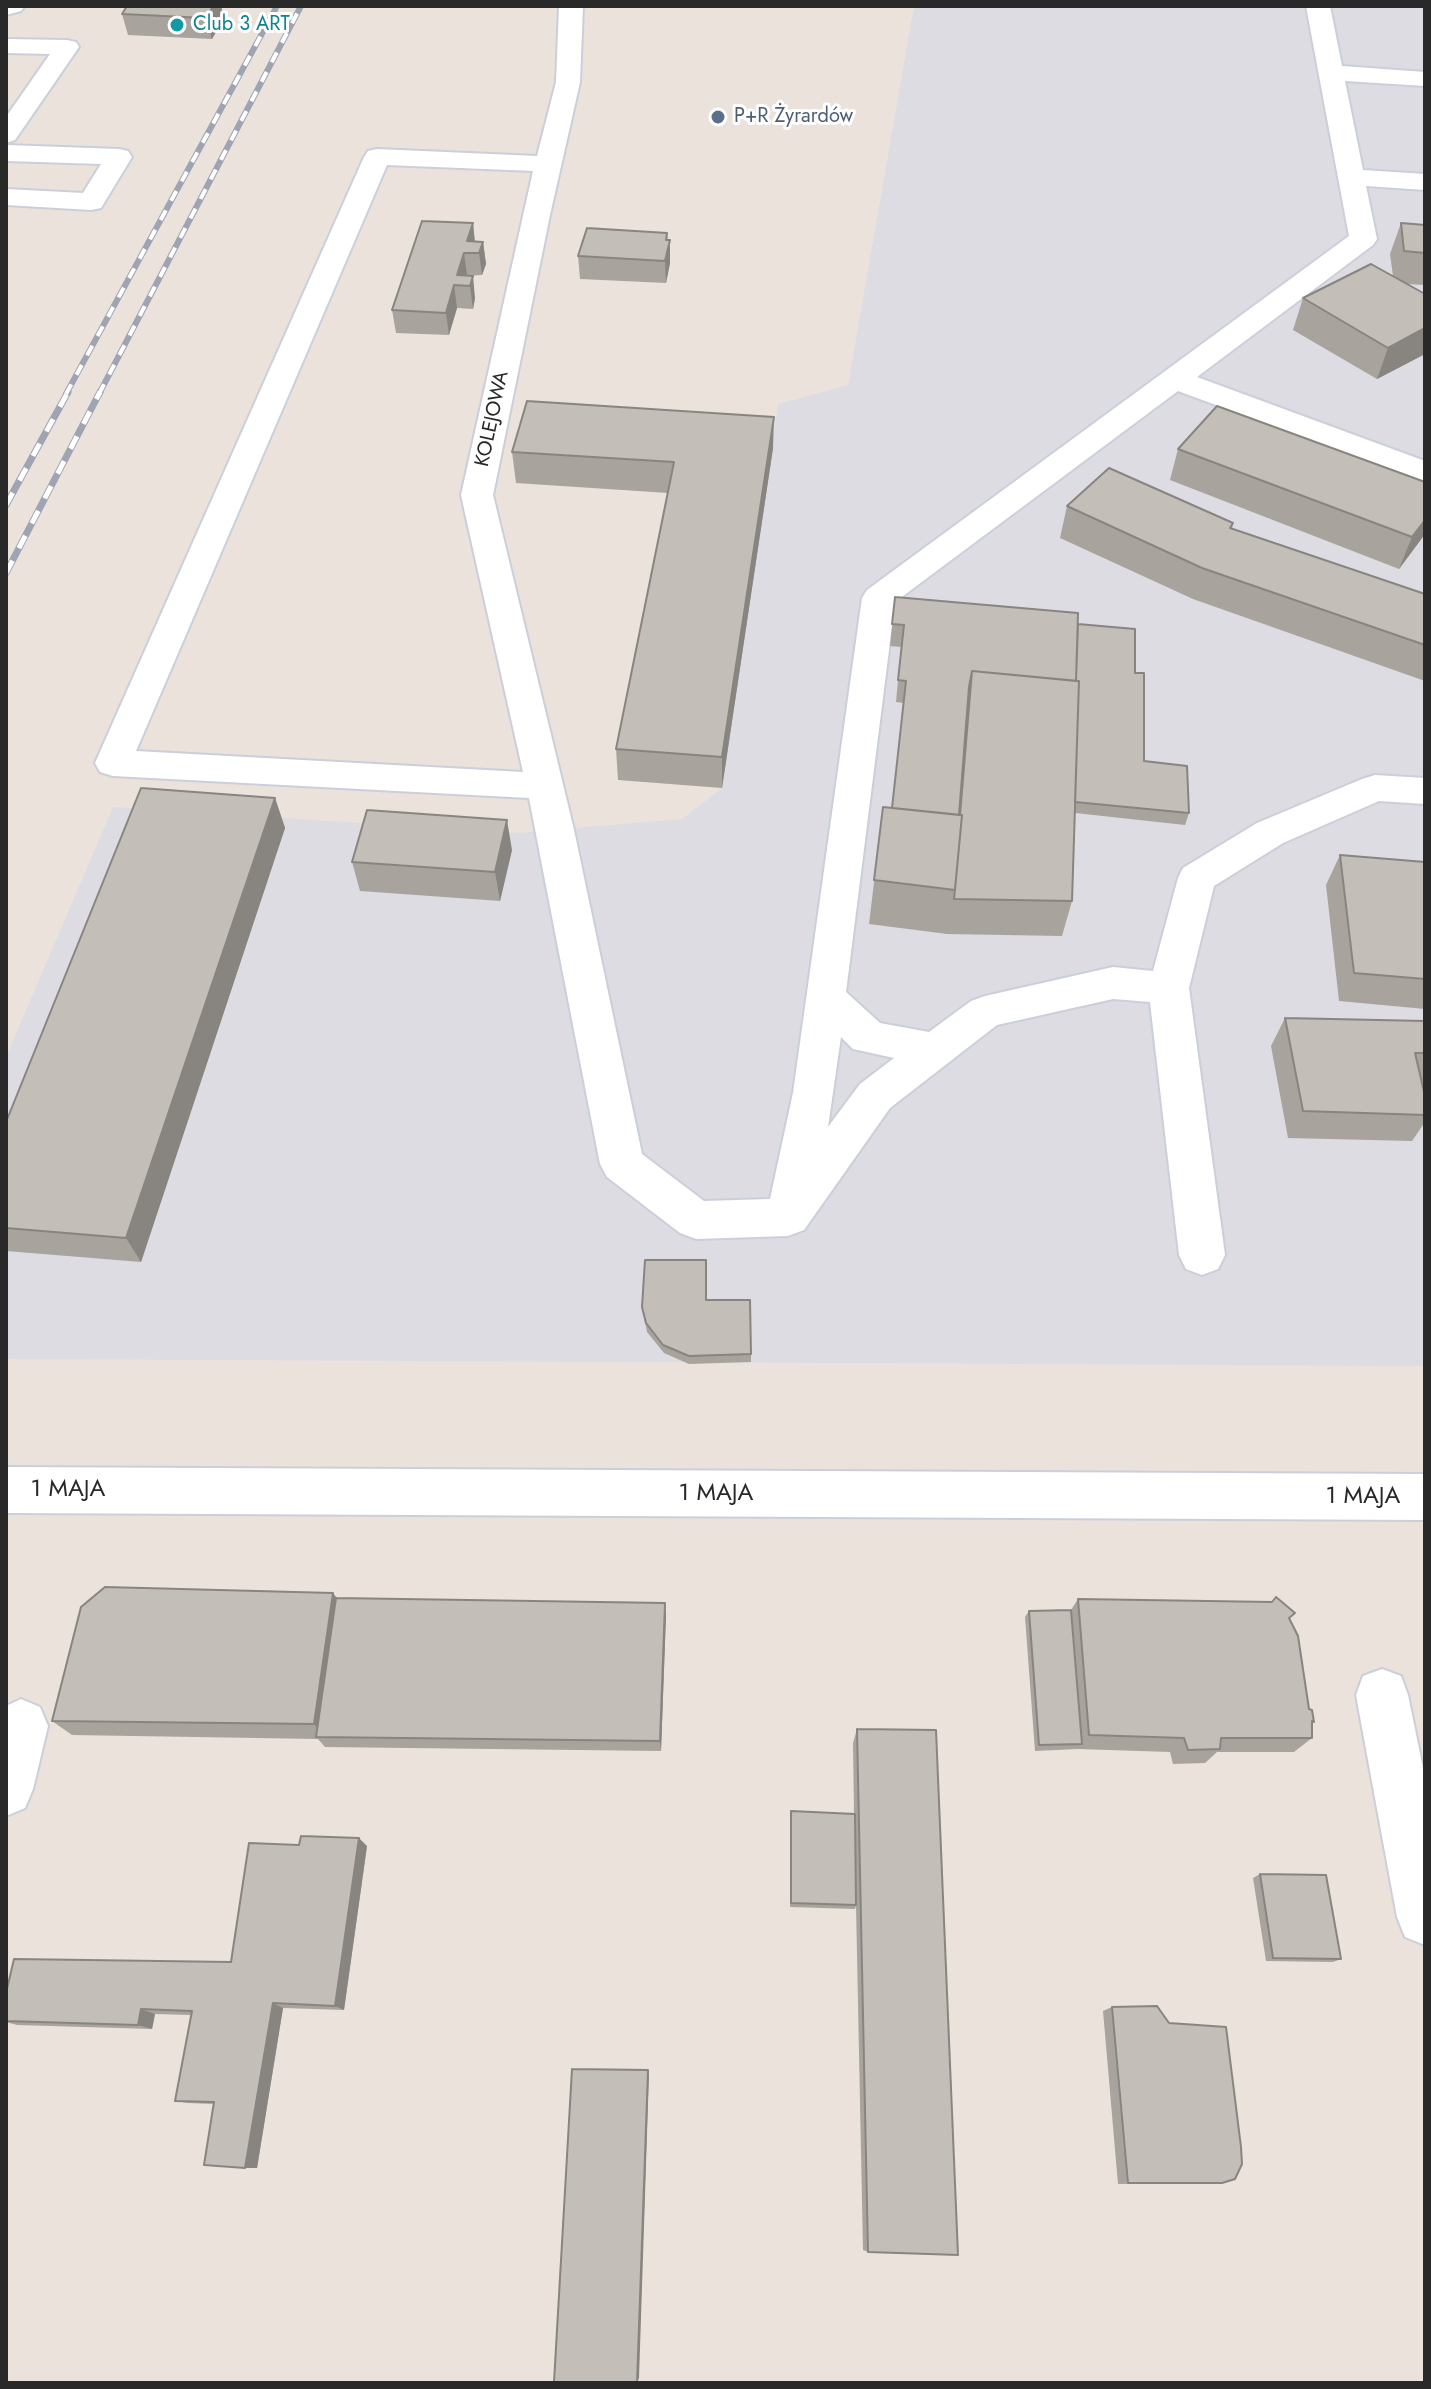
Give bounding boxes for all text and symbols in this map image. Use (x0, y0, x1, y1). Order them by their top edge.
place label: Club 3 ART (193, 13, 290, 37)
marker: Club 3 ART (168, 16, 186, 34)
place label: P+R Żyrardów (734, 105, 853, 129)
marker: P+R Żyrardów (709, 108, 727, 126)
street label: KOLEJOWA (471, 369, 515, 469)
street label: 1 MAJA (31, 1476, 105, 1504)
street label: 1 MAJA (679, 1480, 753, 1508)
street label: 1 MAJA (1326, 1483, 1400, 1511)

